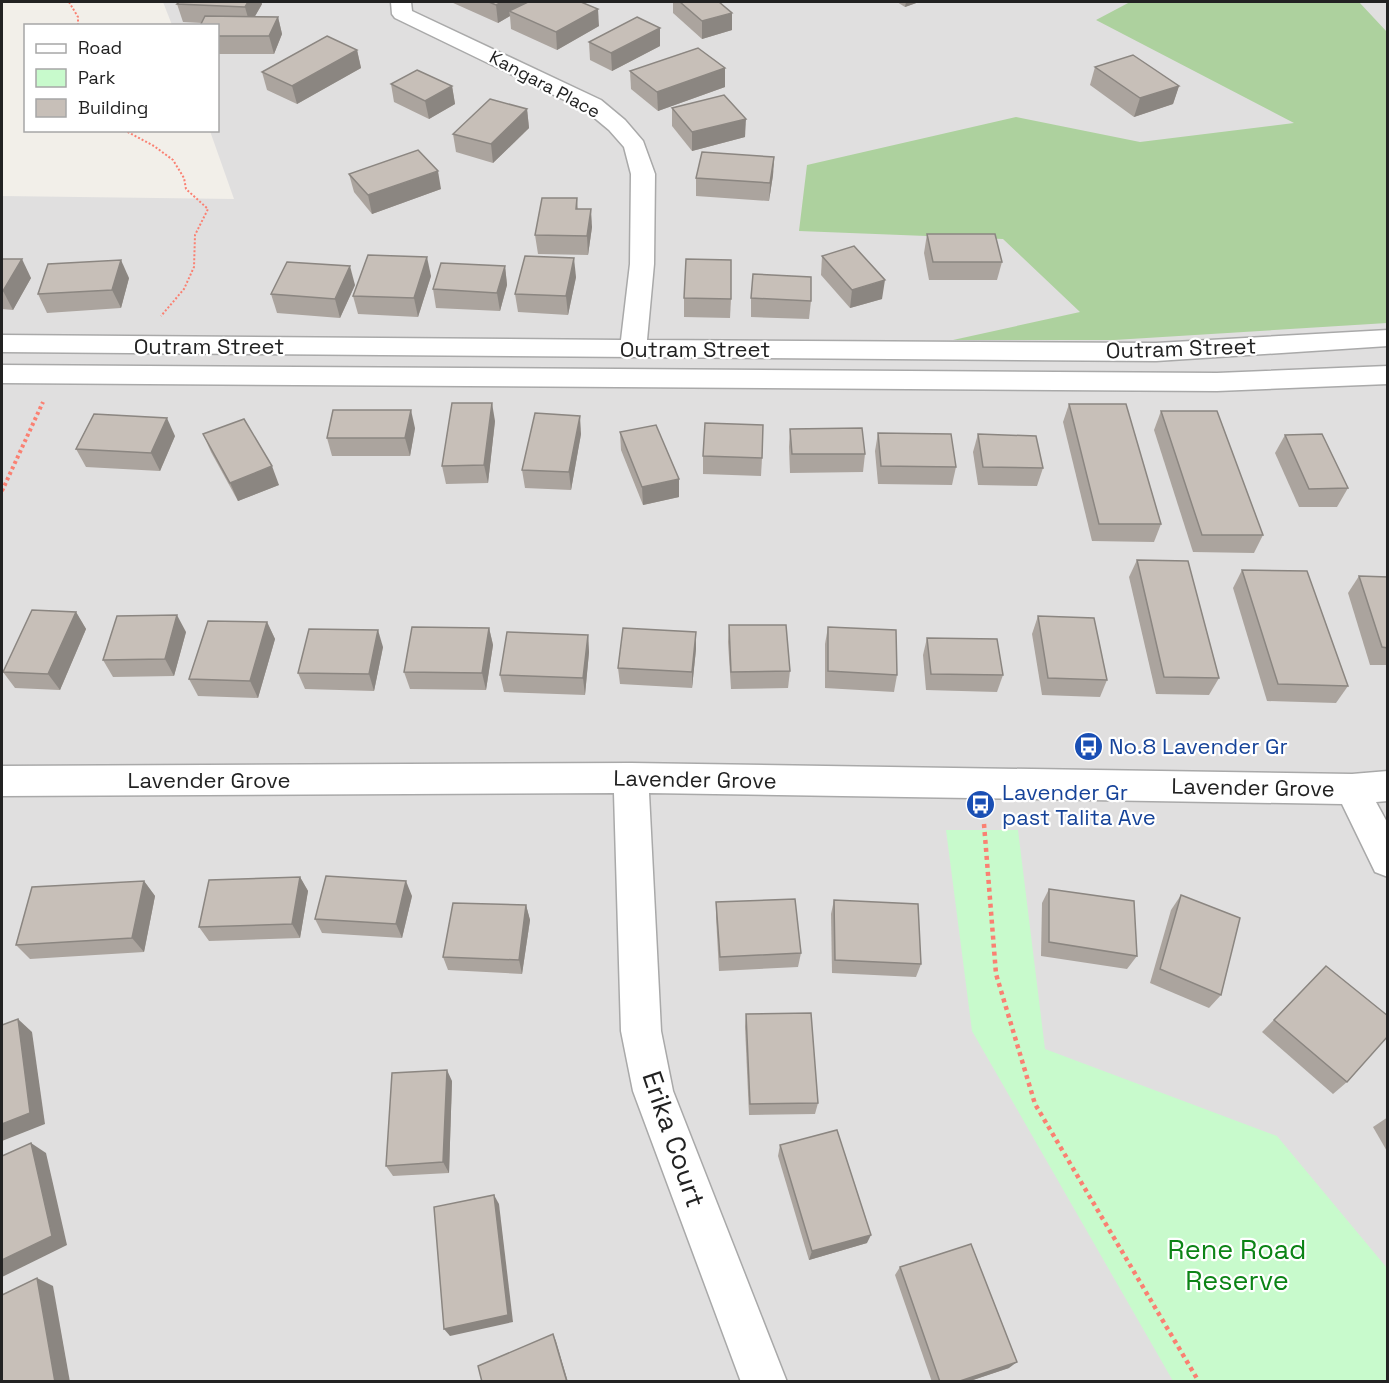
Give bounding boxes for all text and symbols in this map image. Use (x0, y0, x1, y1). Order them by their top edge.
legend (24, 24, 219, 132)
text: Road (78, 36, 122, 59)
street label: Kangara Place (486, 45, 604, 123)
text: Park (78, 66, 116, 89)
text: Building (78, 96, 148, 119)
street label: Outram Street (1105, 331, 1257, 365)
street label: Outram Street (134, 332, 284, 360)
street label: Outram Street (620, 335, 770, 363)
bus stop icon: No.8 Lavender Gr (1072, 730, 1104, 762)
place label: No.8 Lavender Gr (1109, 732, 1288, 760)
street label: Lavender Grove (613, 764, 777, 794)
street label: Lavender Grove (127, 766, 291, 794)
street label: Lavender Grove (1171, 772, 1335, 802)
place label: Lavender Gr past Talita Ave (1002, 778, 1156, 831)
bus stop icon: Lavender Gr past Talita Ave (965, 789, 997, 821)
street label: Erika Court (634, 1066, 714, 1212)
park label: Rene Road Reserve (1168, 1232, 1306, 1298)

